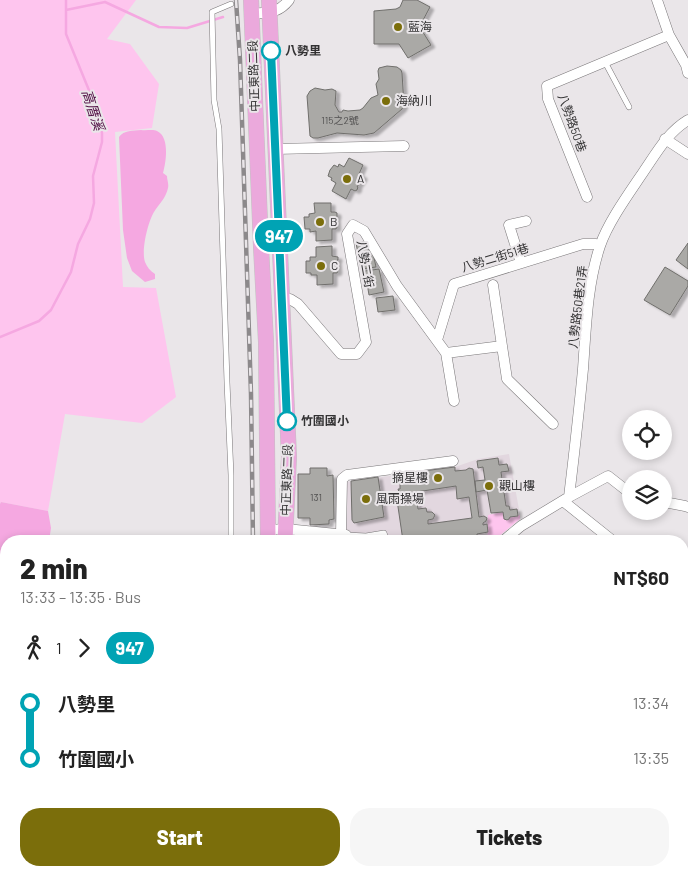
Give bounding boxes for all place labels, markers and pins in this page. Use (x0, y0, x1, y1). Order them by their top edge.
place label: 藍海 (408, 19, 432, 33)
marker: 藍海 (392, 21, 404, 33)
marker: 八勢里 (261, 41, 281, 61)
place label: 八勢里 (285, 43, 321, 57)
place label: 海納川 (396, 93, 432, 107)
marker: 海納川 (380, 95, 392, 107)
place label: A (357, 171, 364, 185)
marker: A (341, 173, 353, 185)
place label: B (330, 214, 338, 228)
marker: B (314, 216, 326, 228)
place label: C (331, 258, 338, 272)
marker: C (315, 260, 327, 272)
marker: 竹圍國小 (277, 411, 297, 431)
place label: 竹圍國小 (301, 413, 349, 427)
place label: 摘星樓 (392, 470, 428, 484)
marker: 摘星樓 (432, 472, 444, 484)
place label: 觀山樓 (499, 478, 535, 492)
marker: 觀山樓 (483, 480, 495, 492)
place label: 風雨操場 (376, 491, 424, 505)
marker: 風雨操場 (360, 493, 372, 505)

